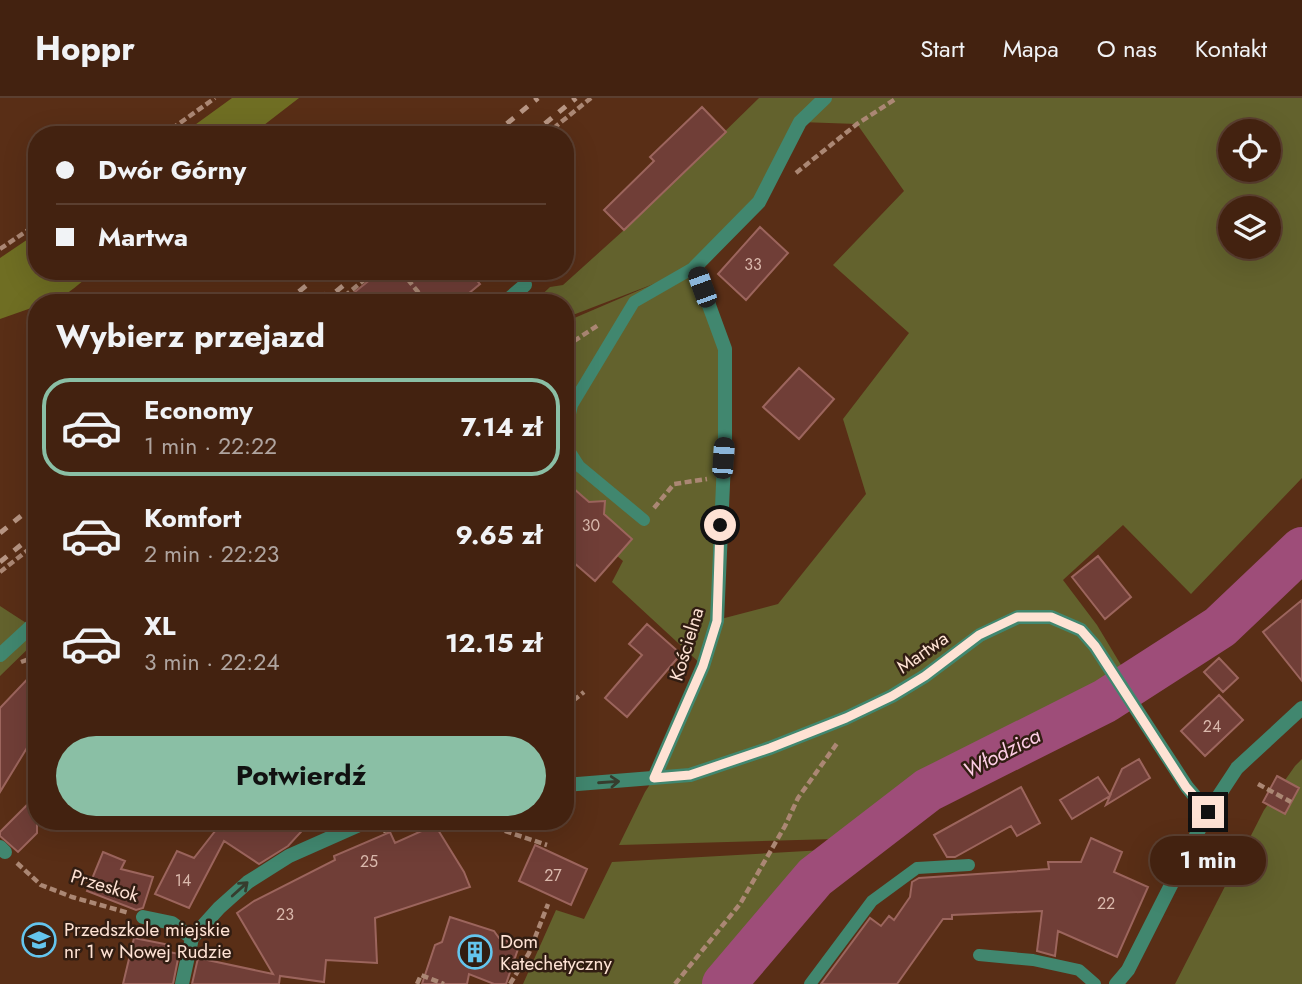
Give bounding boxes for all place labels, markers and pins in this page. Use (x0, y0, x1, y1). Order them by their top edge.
place label: Przedszkole miejskie nr 1 w Nowej Rudzie (64, 916, 232, 965)
school or university icon: Przedszkole miejskie nr 1 w Nowej Rudzie (20, 921, 58, 959)
place label: Dom Katechetyczny (500, 928, 612, 977)
building icon: Dom Katechetyczny (456, 933, 494, 971)

